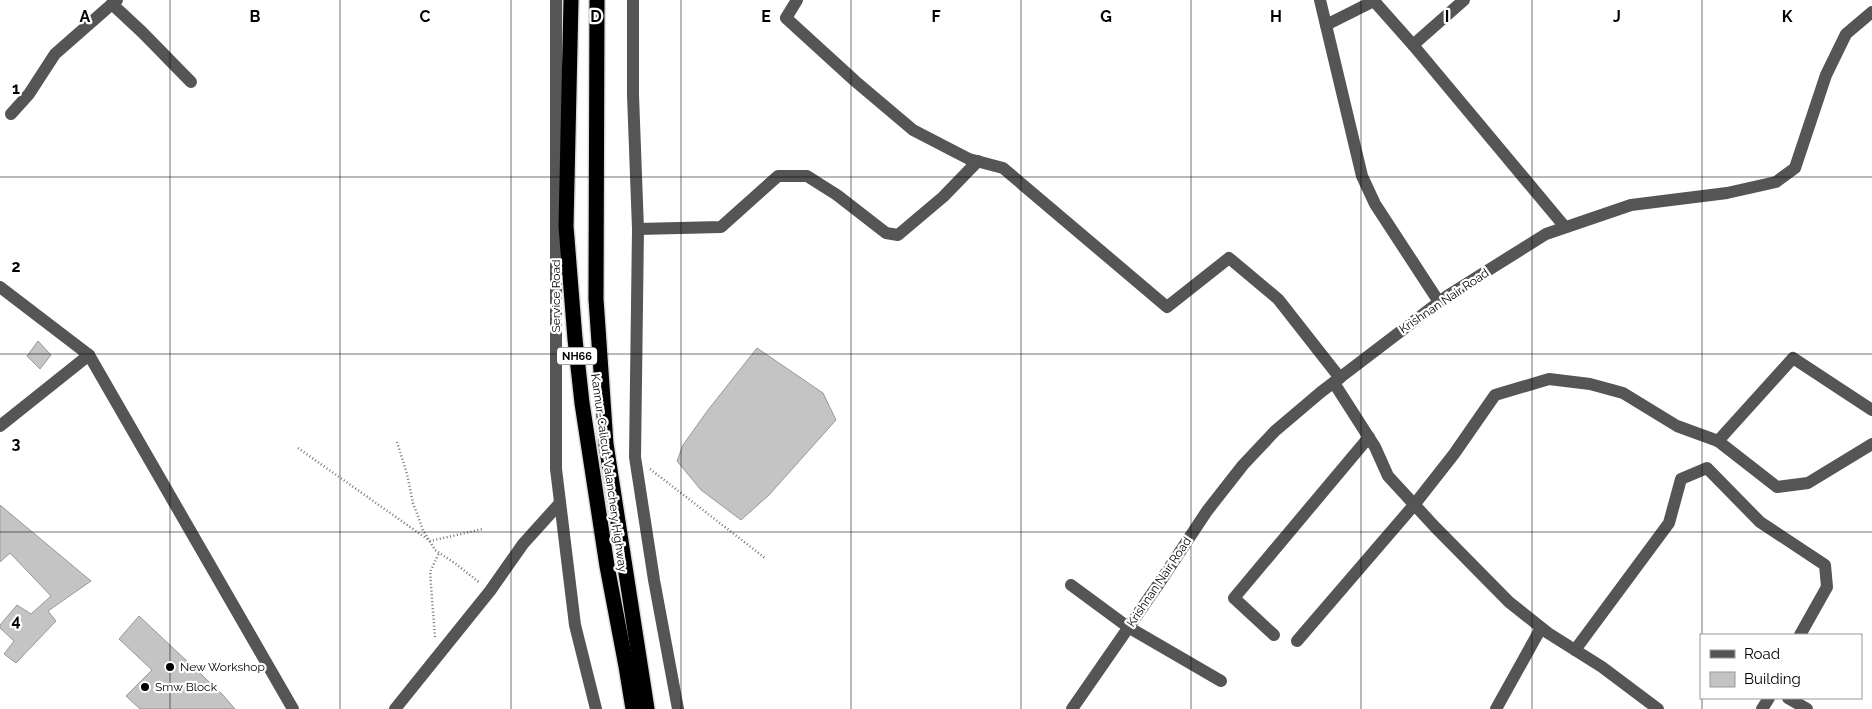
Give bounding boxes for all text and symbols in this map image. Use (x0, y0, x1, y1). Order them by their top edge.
text: A (80, 7, 91, 26)
text: B (250, 7, 261, 26)
text: C (420, 7, 431, 26)
text: D (590, 7, 602, 26)
text: E (761, 7, 771, 26)
text: F (931, 7, 941, 26)
text: G (1100, 7, 1112, 26)
text: H (1270, 7, 1282, 26)
text: I (1445, 7, 1449, 26)
text: J (1613, 7, 1621, 26)
text: K (1782, 7, 1793, 26)
text: 1 (12, 79, 20, 98)
text: 2 (11, 257, 21, 276)
street label: Service Road (549, 260, 563, 332)
street label: Krishnan Nair Road (1397, 266, 1491, 336)
road number: NH66 (557, 348, 597, 364)
street label: Kannur-Calicut-Valanchery Highway (588, 373, 630, 574)
text: 3 (12, 434, 21, 453)
street label: Krishnan Nair Road (1124, 535, 1194, 629)
text: 4 (11, 611, 21, 630)
legend (1700, 634, 1862, 699)
text: Road (1744, 645, 1780, 663)
place label: New Workshop (180, 660, 265, 674)
marker: New Workshop (164, 661, 176, 673)
text: Building (1744, 670, 1801, 688)
place label: Smw Block (155, 680, 218, 694)
marker: Smw Block (139, 681, 151, 693)

